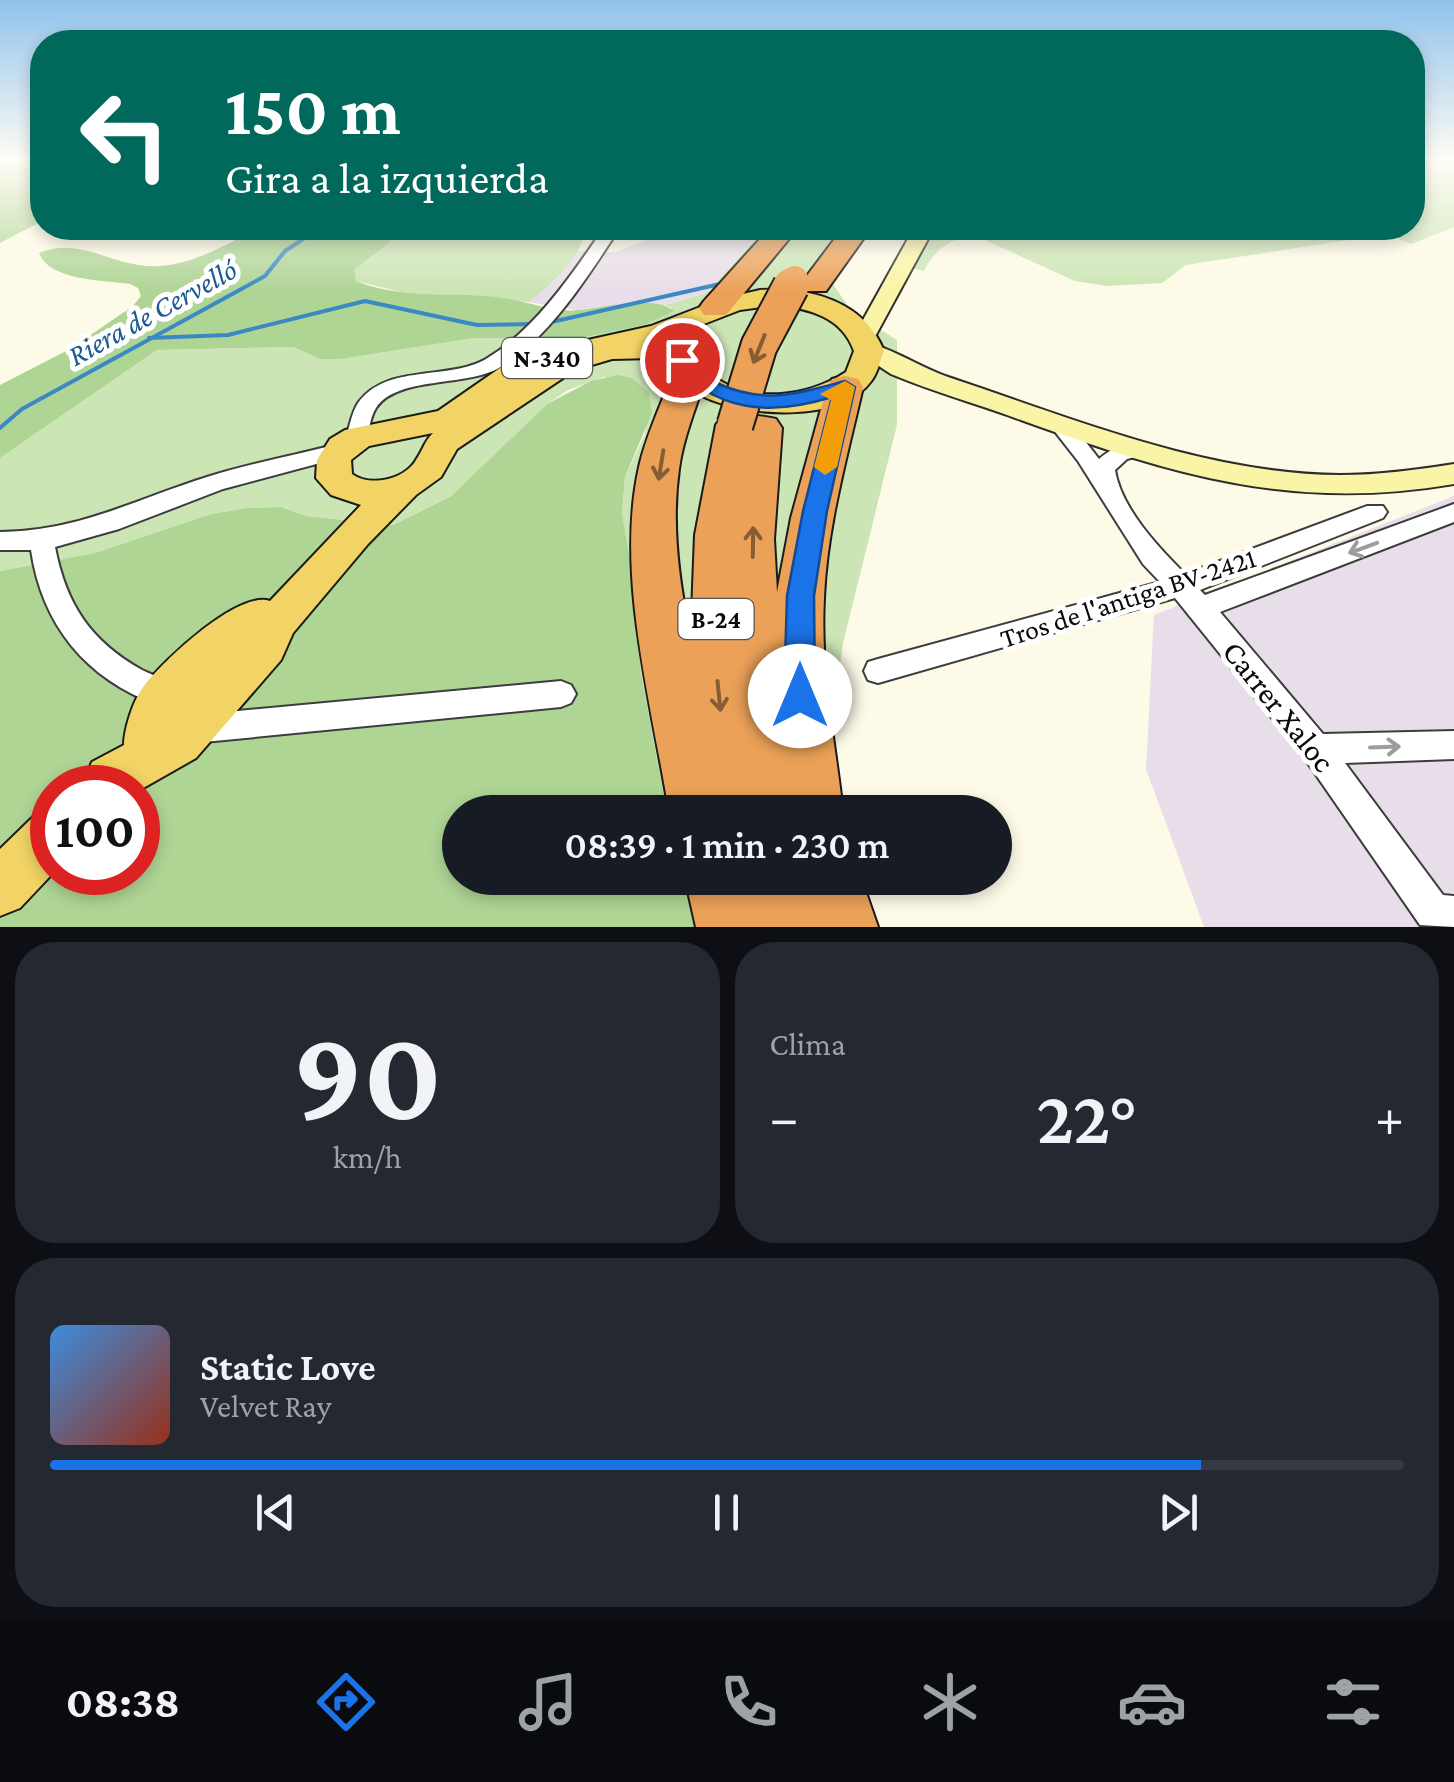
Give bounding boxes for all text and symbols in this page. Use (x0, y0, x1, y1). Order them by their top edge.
icon: left (60, 70, 190, 200)
text: 150 m (225, 71, 401, 149)
text: Gira a la izquierda (225, 153, 549, 203)
water label: Riera de Cervelló (62, 251, 243, 372)
pin (640, 318, 725, 403)
icon: arrive (655, 333, 710, 388)
one-way arrow (749, 333, 767, 364)
road number: N-340 (502, 338, 592, 378)
one-way arrow (651, 448, 670, 481)
one-way arrow (744, 526, 763, 558)
one-way arrow (1348, 540, 1379, 558)
street label: Tros de l'antiga BV-2421 (996, 542, 1260, 654)
road number: B-24 (678, 599, 754, 639)
street label: Carrer Xaloc (1216, 634, 1343, 779)
position arrow (748, 644, 852, 748)
one-way arrow (710, 679, 729, 711)
one-way arrow (1368, 737, 1400, 756)
speed limit sign: 100 (30, 765, 160, 895)
text: 08:39 · 1 min · 230 m (565, 824, 889, 866)
text: 90 (292, 1001, 442, 1146)
text: Clima (770, 1026, 846, 1062)
text: 22° (1037, 1076, 1137, 1159)
text: − (770, 1087, 799, 1148)
text: + (1375, 1087, 1404, 1148)
text: km/h (333, 1139, 402, 1175)
text: Static Love (200, 1346, 376, 1388)
text: Velvet Ray (200, 1388, 331, 1424)
icon: previous (248, 1485, 303, 1540)
icon: pause (699, 1485, 754, 1540)
icon: next (1151, 1485, 1206, 1540)
icon: directions (311, 1667, 381, 1737)
icon: music (513, 1667, 583, 1737)
icon: phone (714, 1667, 784, 1737)
icon: climate (915, 1667, 985, 1737)
icon: car (1117, 1667, 1187, 1737)
icon: filters (1318, 1667, 1388, 1737)
text: 08:38 (66, 1677, 180, 1727)

